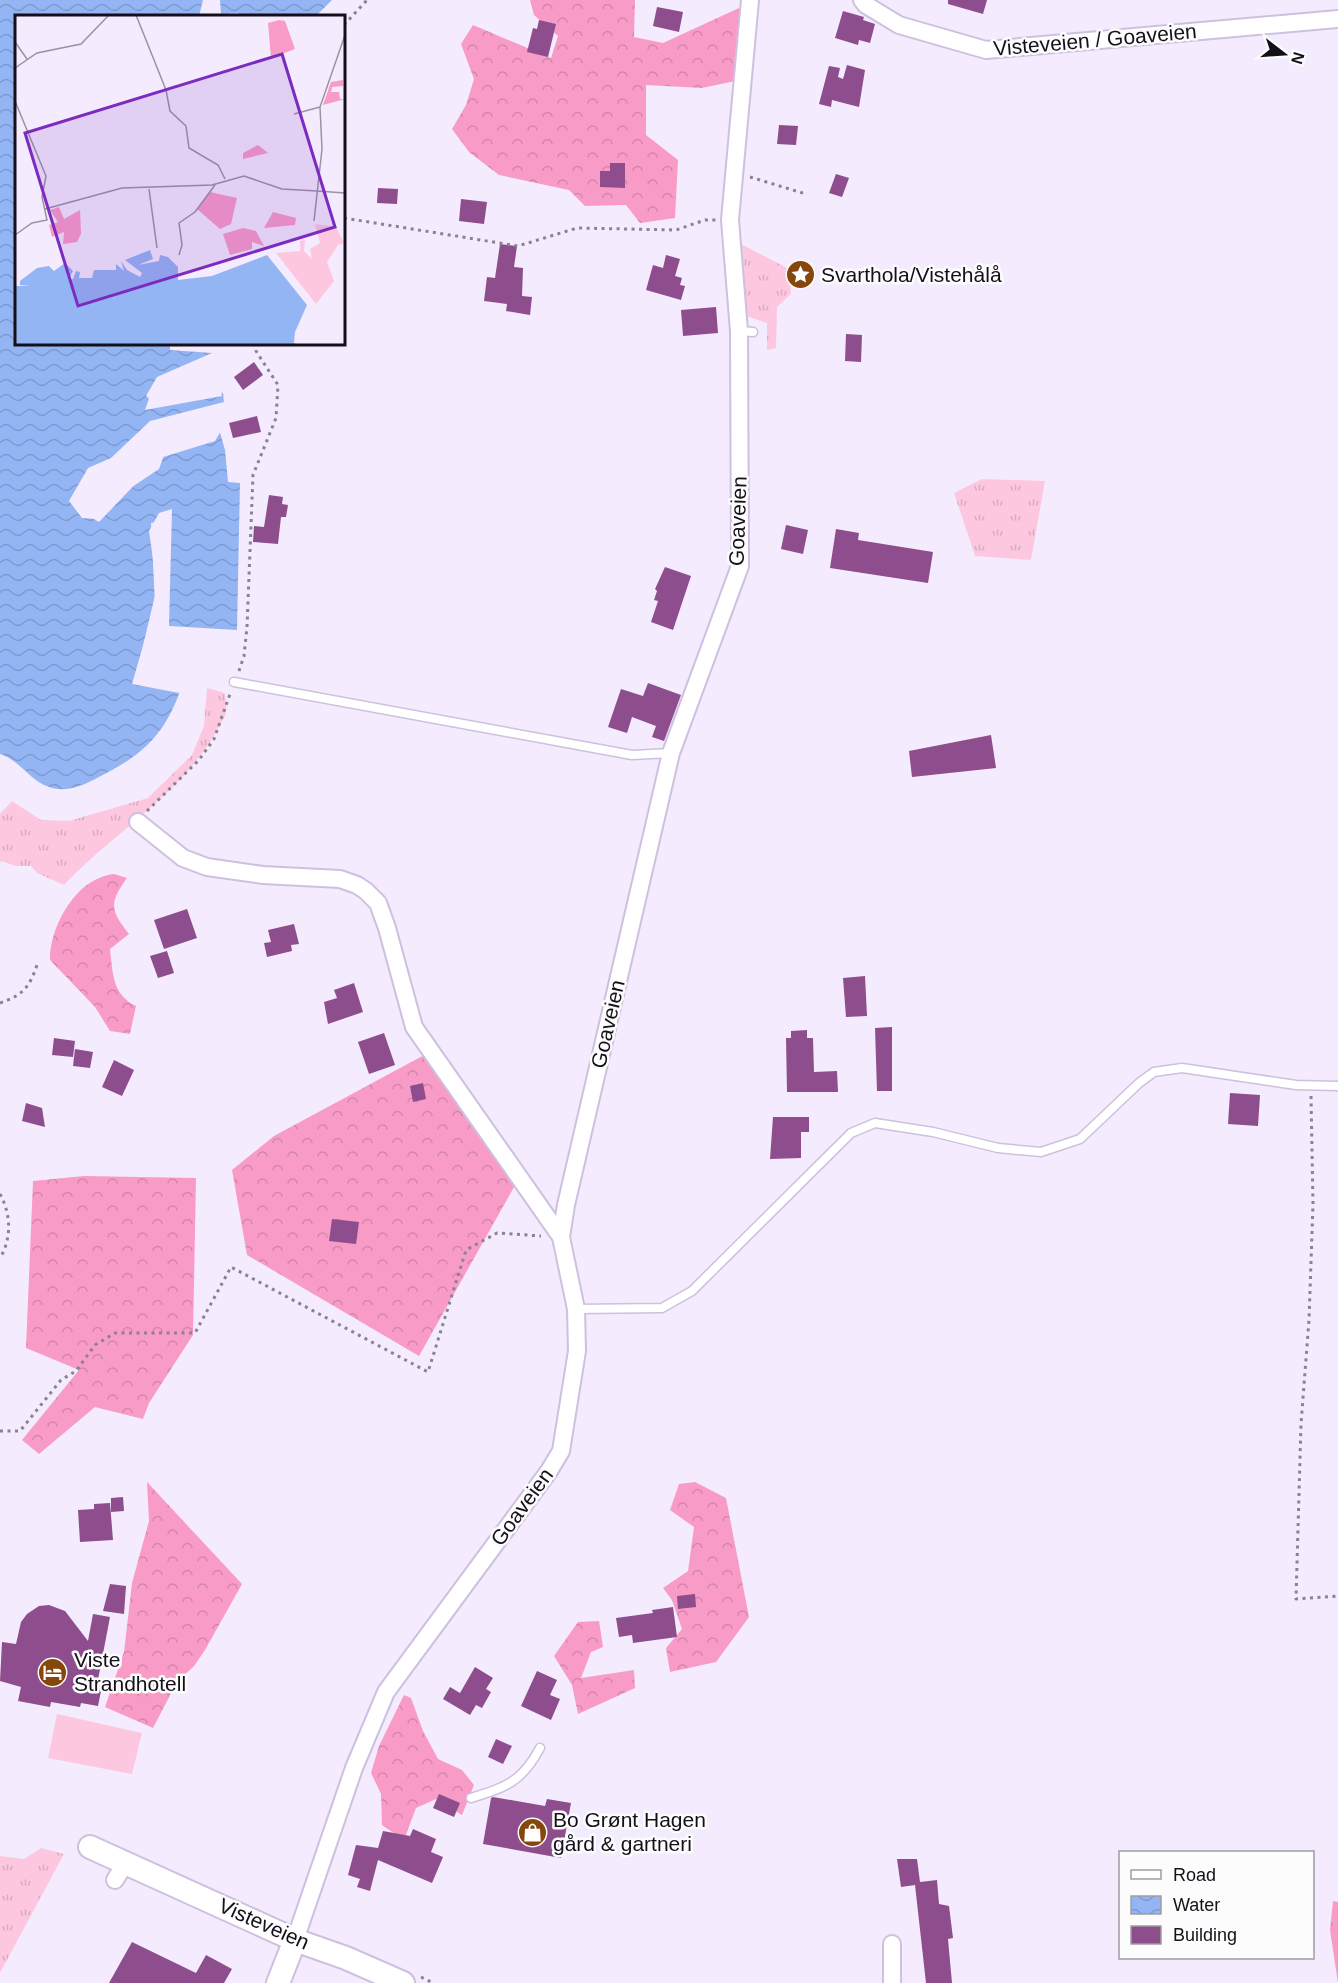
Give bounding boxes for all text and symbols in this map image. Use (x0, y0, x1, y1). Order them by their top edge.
inset map (15, 15, 345, 345)
street label: Visteveien / Goaveien (992, 19, 1198, 60)
north arrow (1254, 24, 1314, 84)
text: N (1288, 50, 1308, 66)
place icon: Svarthola/Vistehålå (784, 259, 816, 291)
place label: Svarthola/Vistehålå (821, 263, 1002, 286)
street label: Goaveien (724, 476, 751, 566)
street label: Goaveien (586, 977, 629, 1070)
street label: Goaveien (486, 1464, 557, 1550)
place label: Viste Strandhotell (74, 1648, 186, 1695)
hotel icon: Viste Strandhotell (37, 1656, 69, 1688)
place label: Bo Grønt Hagen gård & gartneri (553, 1808, 706, 1855)
shop icon: Bo Grønt Hagen gård & gartneri (516, 1816, 548, 1848)
legend (1119, 1851, 1314, 1959)
text: Road (1173, 1865, 1216, 1885)
street label: Visteveien (215, 1893, 313, 1954)
text: Water (1173, 1895, 1220, 1915)
text: Building (1173, 1925, 1237, 1945)

